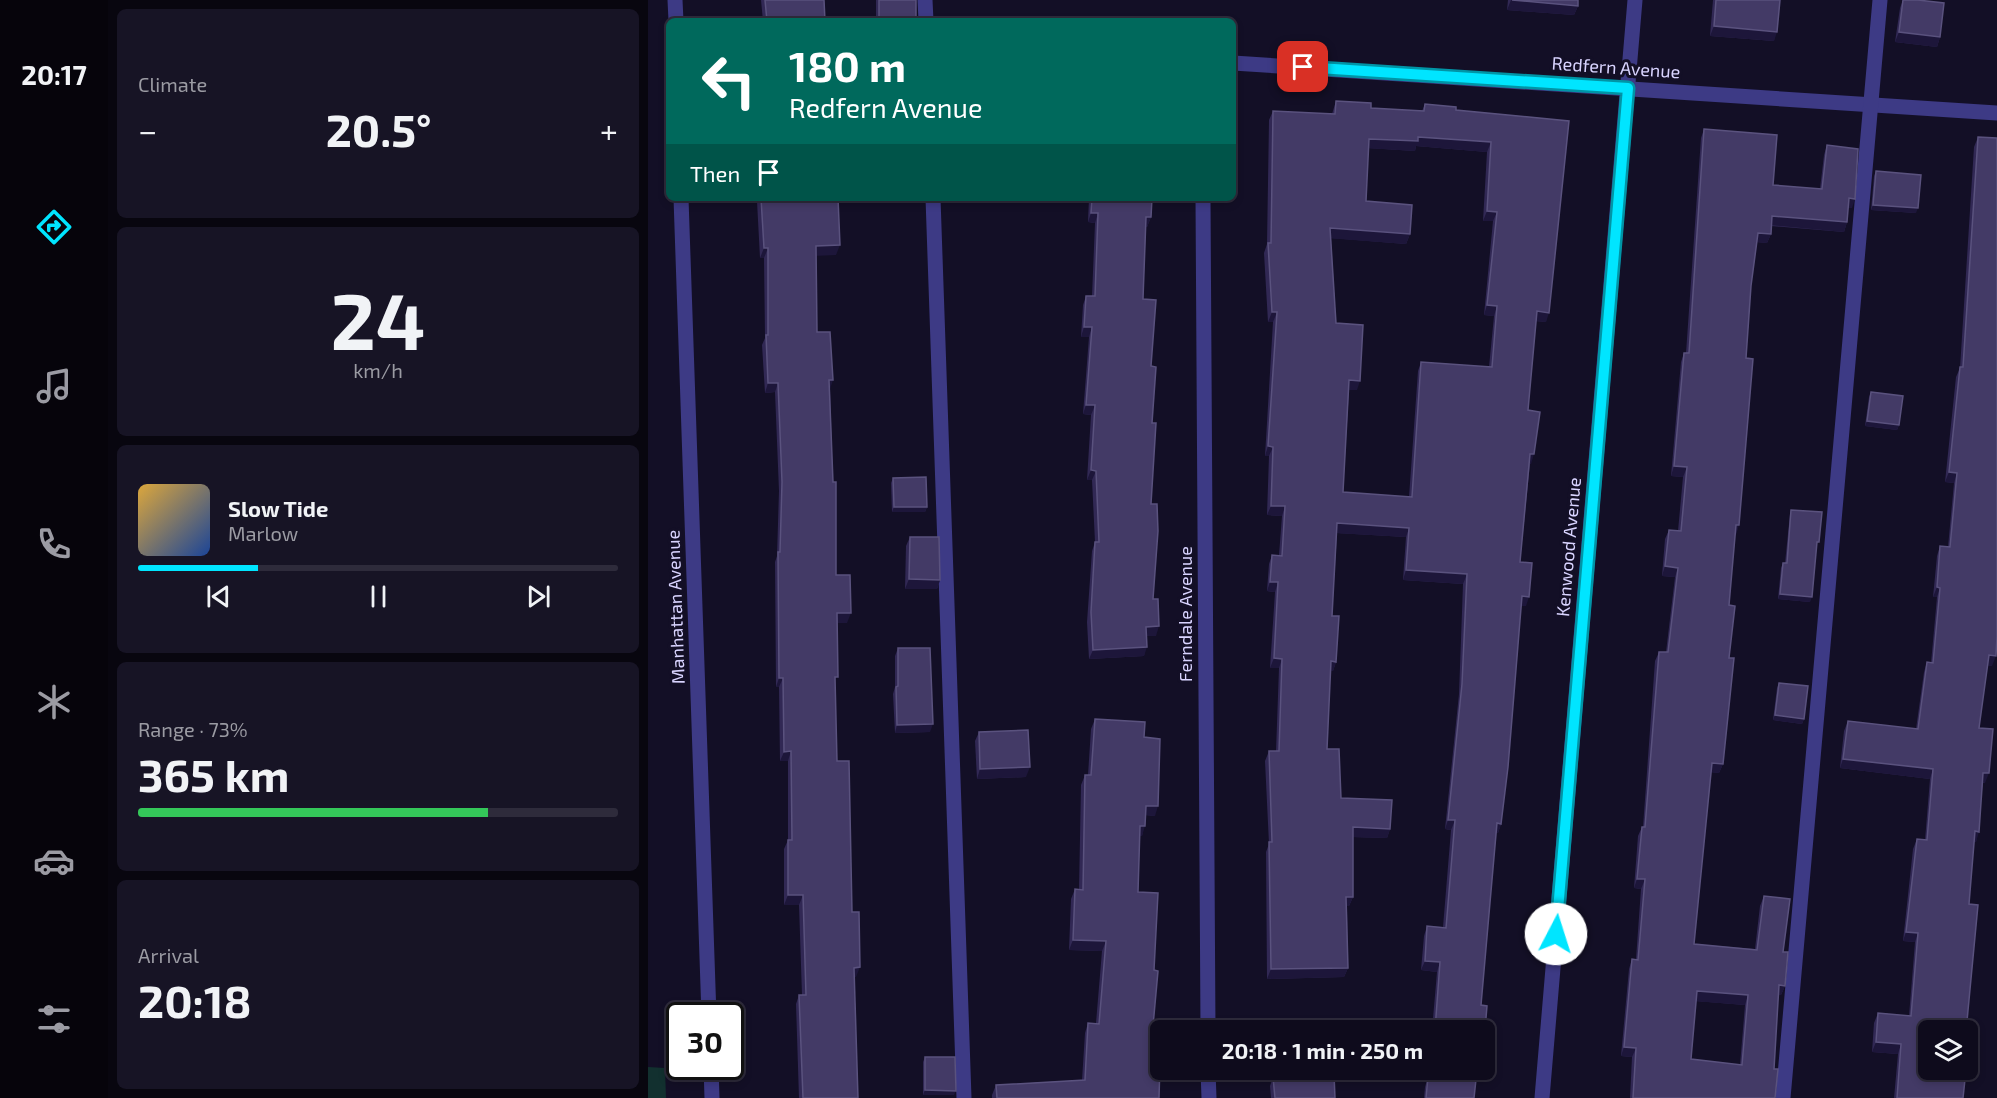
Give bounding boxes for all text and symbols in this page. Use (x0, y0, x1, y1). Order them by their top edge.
text: 180 m (789, 40, 906, 90)
pin (1277, 41, 1328, 92)
icon: left (690, 42, 768, 120)
icon: arrive (1286, 50, 1319, 83)
street label: Redfern Avenue (1551, 52, 1681, 82)
text: 20:17 (21, 58, 87, 90)
text: Climate (138, 72, 207, 96)
text: Redfern Avenue (789, 91, 982, 123)
text: 20.5° (326, 102, 431, 156)
text: − (138, 110, 157, 150)
text: + (600, 110, 618, 150)
icon: arrive (752, 156, 785, 189)
text: Then (690, 160, 740, 186)
icon: directions (33, 206, 75, 248)
text: 24 (330, 272, 426, 366)
text: km/h (353, 358, 403, 382)
icon: music (33, 365, 75, 407)
street label: Kenwood Avenue (1551, 476, 1585, 618)
text: Slow Tide (228, 495, 328, 521)
text: Marlow (228, 521, 298, 545)
icon: phone (33, 523, 75, 565)
street label: Manhattan Avenue (661, 529, 689, 685)
street label: Ferndale Avenue (1174, 546, 1196, 682)
icon: previous (202, 580, 235, 613)
icon: pause (362, 580, 395, 613)
icon: next (522, 580, 555, 613)
icon: climate (33, 681, 75, 723)
text: Range · 73% (138, 717, 248, 741)
text: 365 km (138, 747, 289, 801)
icon: car (33, 840, 75, 882)
position arrow (1524, 902, 1588, 966)
text: Arrival (138, 943, 199, 967)
text: 20:18 (138, 973, 252, 1027)
icon: filters (33, 998, 75, 1040)
speed limit sign: 30 (666, 1002, 744, 1080)
map controls (1918, 1020, 1978, 1080)
button: layers (1918, 1020, 1978, 1080)
text: 20:18 · 1 min · 250 m (1222, 1037, 1423, 1063)

